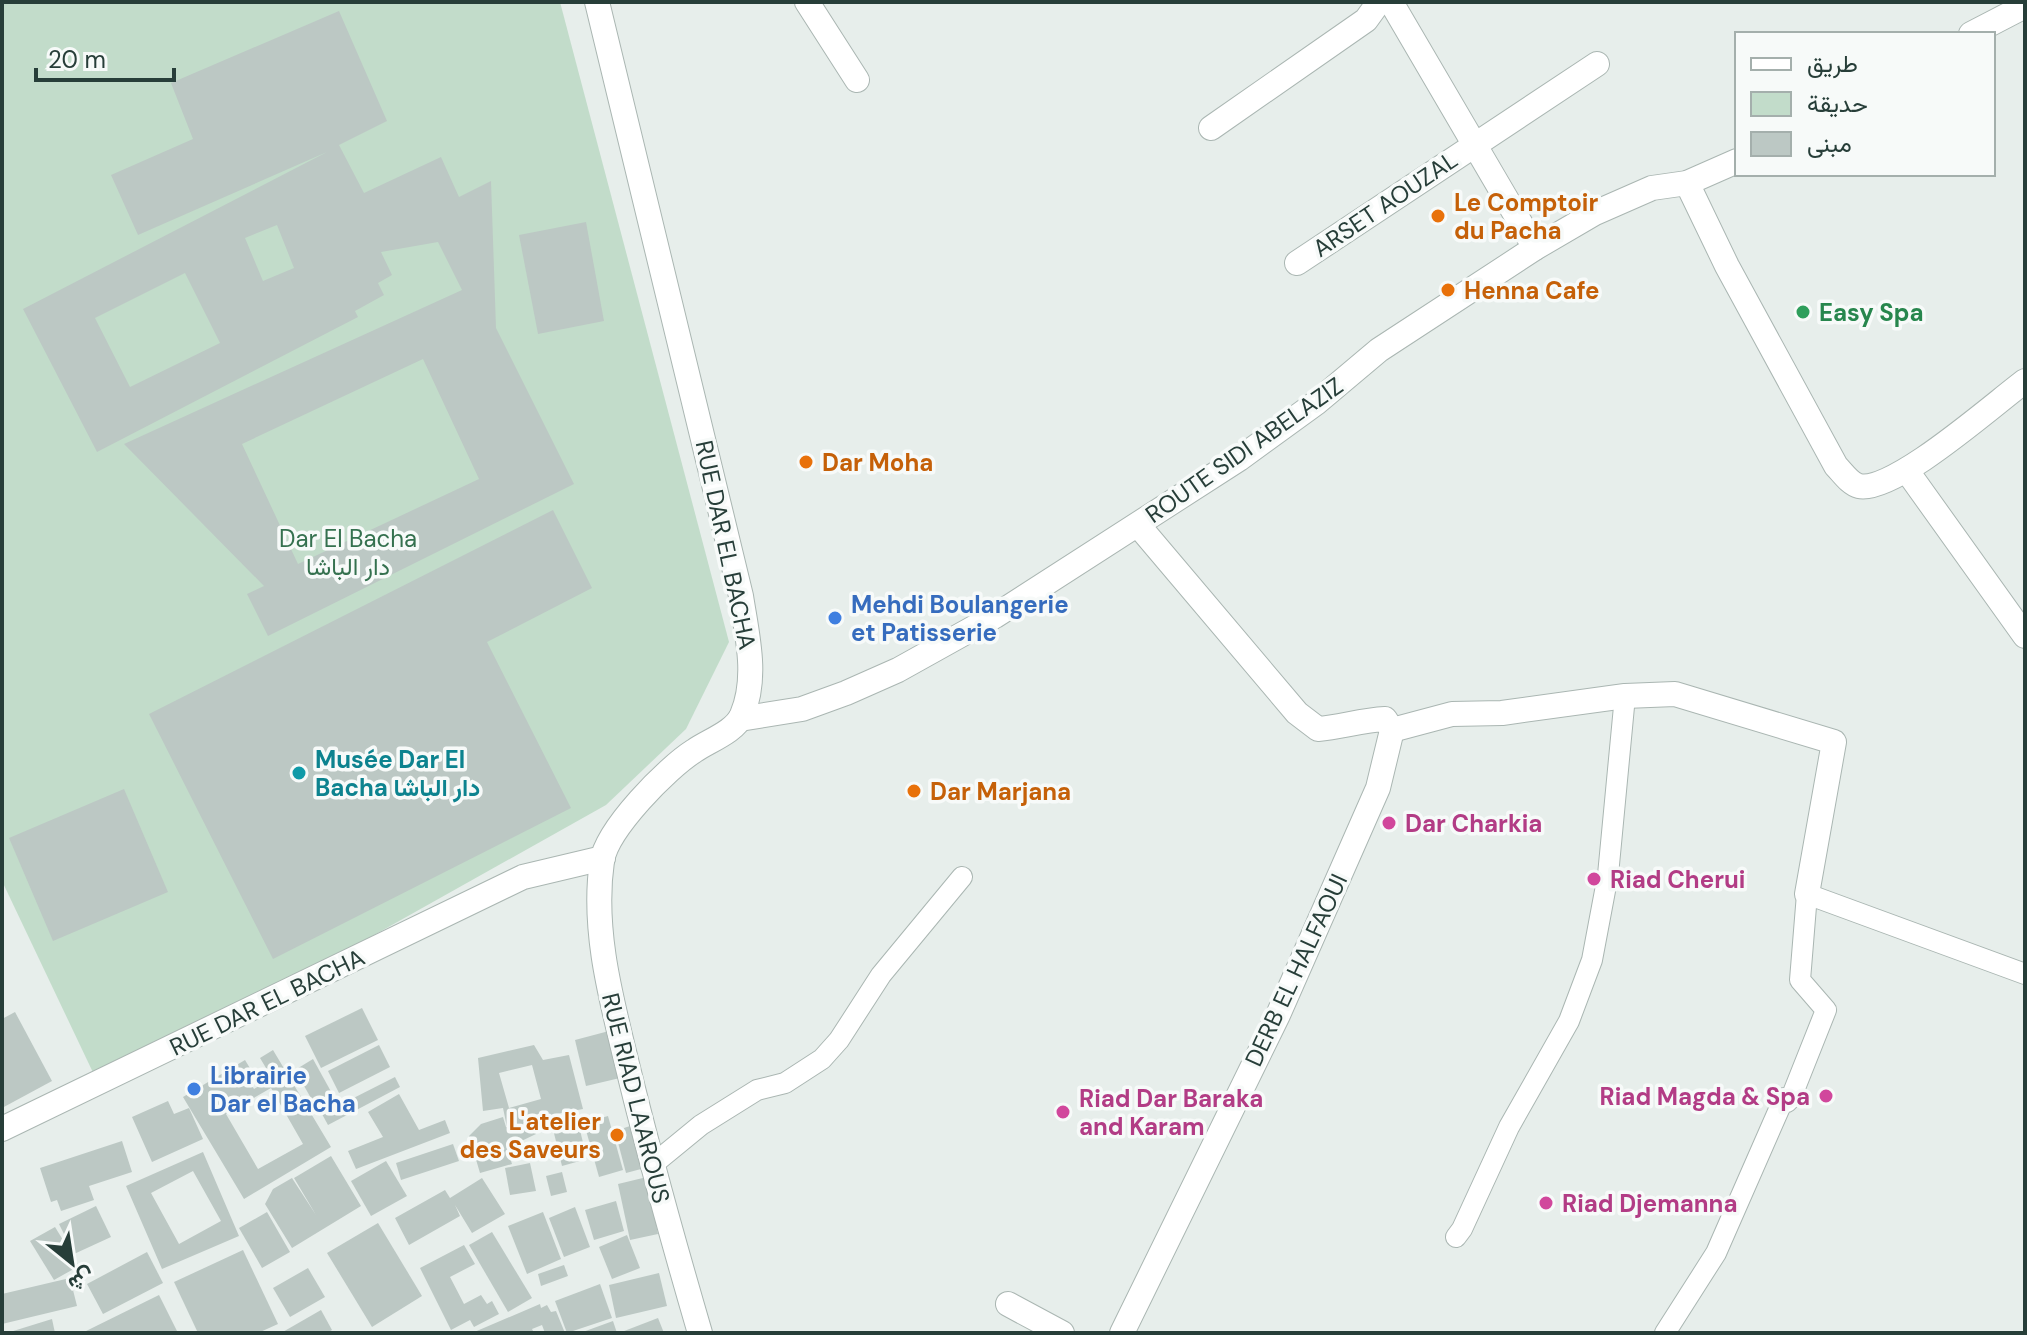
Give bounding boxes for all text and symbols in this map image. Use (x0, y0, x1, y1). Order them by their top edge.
scale bar (36, 32, 174, 82)
legend (1735, 32, 1995, 176)
text: 20 m (48, 44, 106, 75)
text: طريق (1807, 48, 1858, 79)
text: حديقة (1807, 88, 1868, 119)
text: مبنى (1807, 128, 1852, 159)
street label: ARSET AOUZAL (1307, 144, 1463, 264)
place label: Le Comptoir du Pacha (1454, 187, 1598, 246)
marker: Le Comptoir du Pacha (1429, 207, 1447, 225)
place label: Henna Cafe (1464, 275, 1600, 306)
marker: Henna Cafe (1439, 281, 1457, 299)
place label: Easy Spa (1819, 297, 1924, 328)
marker: Easy Spa (1794, 303, 1812, 321)
street label: ROUTE SIDI ABELAZIZ (1139, 370, 1349, 530)
street label: RUE DAR EL BACHA (689, 438, 763, 652)
place label: Dar Moha (822, 447, 933, 478)
marker: Dar Moha (797, 453, 815, 471)
park label: Dar El Bacha دار الباشا (279, 523, 417, 582)
place label: Mehdi Boulangerie et Patisserie (851, 589, 1069, 648)
marker: Mehdi Boulangerie et Patisserie (826, 609, 844, 627)
place label: Musée Dar El Bacha دار الباشا (315, 744, 480, 803)
marker: Musée Dar El Bacha دار الباشا (290, 764, 308, 782)
place label: Dar Marjana (930, 776, 1071, 807)
marker: Dar Marjana (905, 782, 923, 800)
place label: Dar Charkia (1405, 808, 1542, 839)
marker: Dar Charkia (1380, 814, 1398, 832)
place label: Riad Cherui (1610, 864, 1745, 895)
street label: DERB EL HALFAOUI (1238, 869, 1354, 1071)
marker: Riad Cherui (1585, 870, 1603, 888)
street label: RUE DAR EL BACHA (164, 941, 370, 1063)
street label: RUE RIAD LAAROUS (595, 990, 677, 1206)
place label: Librairie Dar el Bacha (210, 1060, 356, 1119)
marker: Librairie Dar el Bacha (185, 1080, 203, 1098)
place label: Riad Magda & Spa (1600, 1081, 1810, 1112)
place label: Riad Dar Baraka and Karam (1079, 1083, 1263, 1142)
marker: Riad Magda & Spa (1817, 1087, 1835, 1105)
marker: Riad Dar Baraka and Karam (1054, 1103, 1072, 1121)
place label: L'atelier des Saveurs (459, 1106, 601, 1165)
marker: L'atelier des Saveurs (608, 1126, 626, 1144)
place label: Riad Djemanna (1562, 1188, 1737, 1219)
marker: Riad Djemanna (1537, 1194, 1555, 1212)
north arrow (32, 1223, 112, 1303)
text: ش (63, 1261, 100, 1299)

